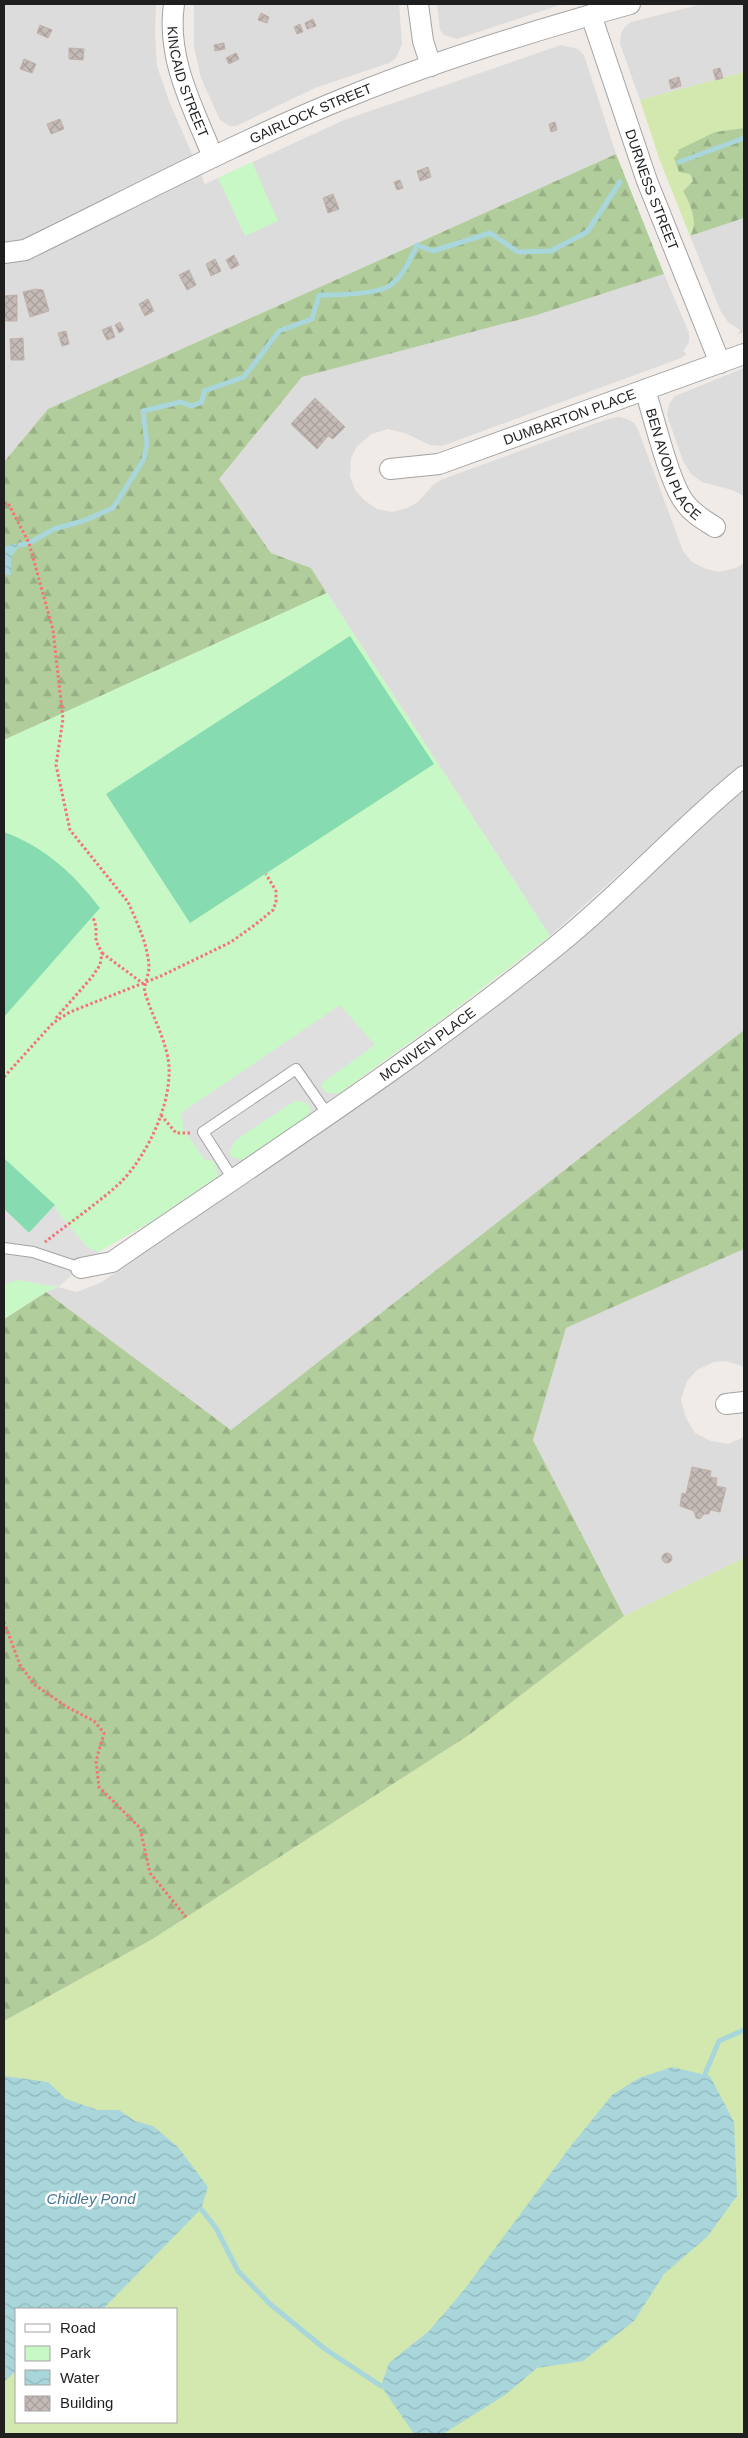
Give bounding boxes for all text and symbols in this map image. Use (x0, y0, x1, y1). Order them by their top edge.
street label: KINCAID STREET (165, 26, 212, 140)
street label: GAIRLOCK STREET (247, 80, 375, 147)
street label: DURNESS STREET (622, 127, 682, 253)
street label: DUMBARTON PLACE (501, 386, 638, 448)
street label: BEN AVON PLACE (643, 407, 704, 523)
street label: MCNIVEN PLACE (377, 1004, 479, 1084)
water label: Chidley Pond (46, 2190, 136, 2207)
legend (15, 2308, 178, 2423)
text: Road (60, 2319, 96, 2336)
text: Park (60, 2344, 91, 2361)
text: Water (60, 2369, 99, 2386)
text: Building (60, 2394, 113, 2411)

